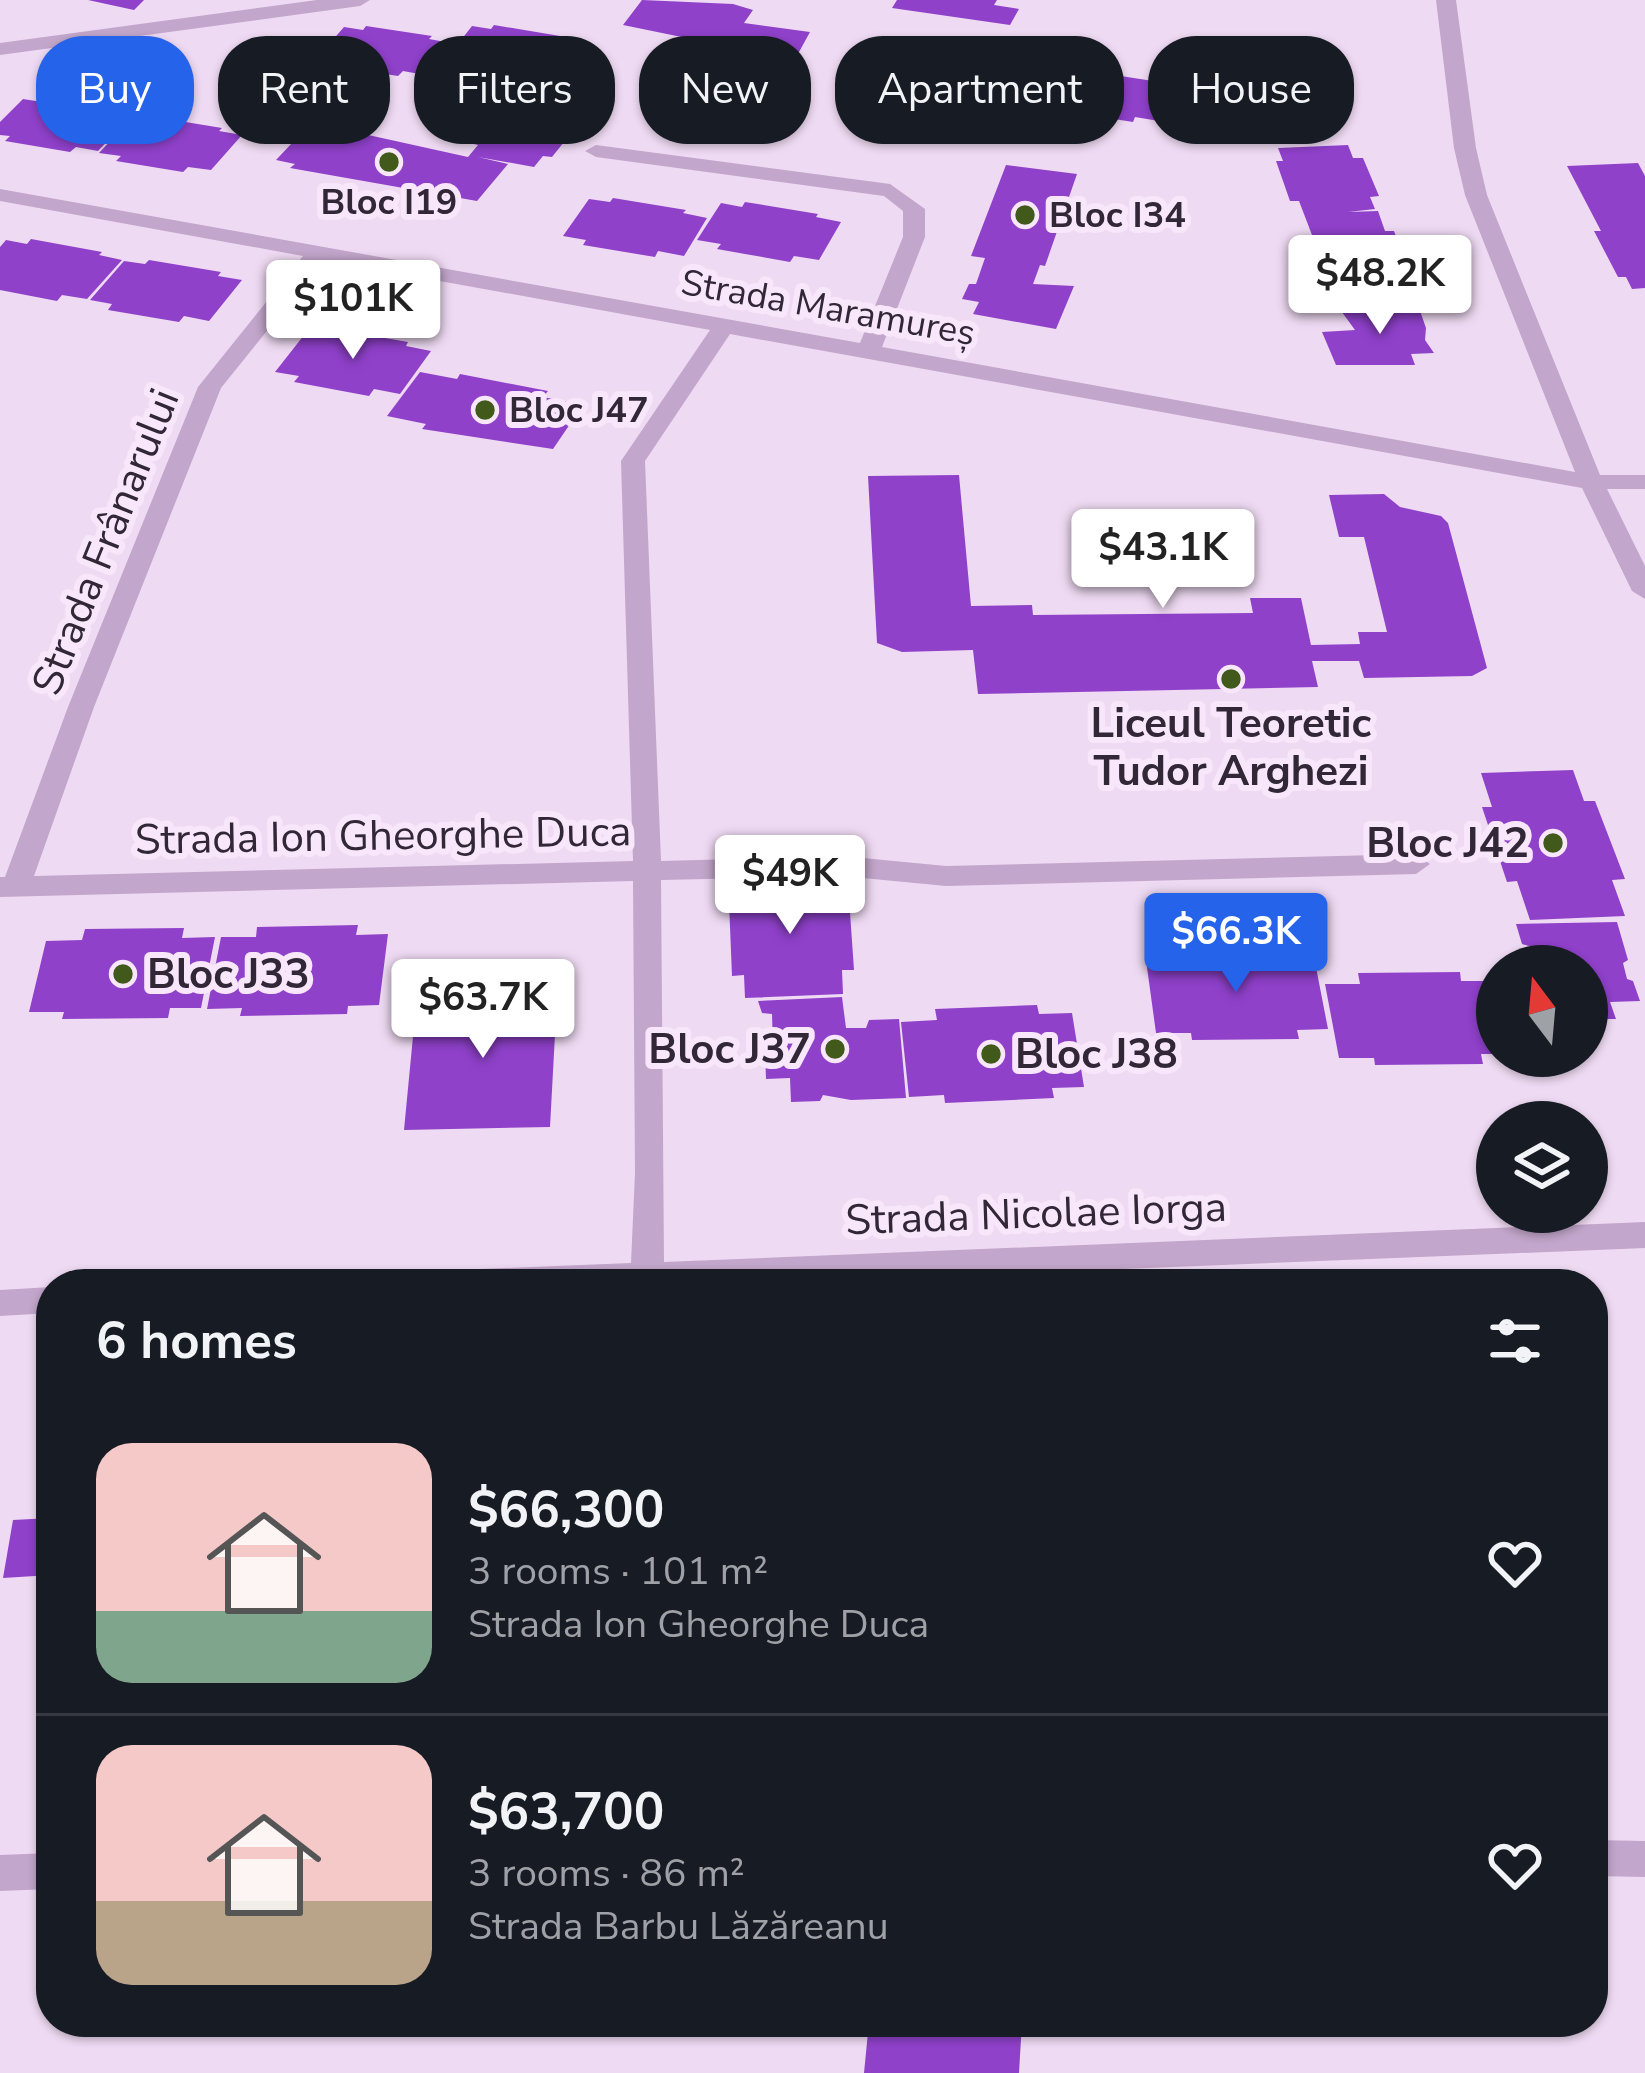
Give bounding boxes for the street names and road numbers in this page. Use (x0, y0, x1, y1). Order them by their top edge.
street label: Strada Maramureș (677, 258, 979, 358)
street label: Strada Frânarului (19, 381, 193, 703)
street label: Strada Ion Gheorghe Duca (134, 803, 632, 869)
street label: Strada Nicolae Iorga (844, 1179, 1228, 1249)

